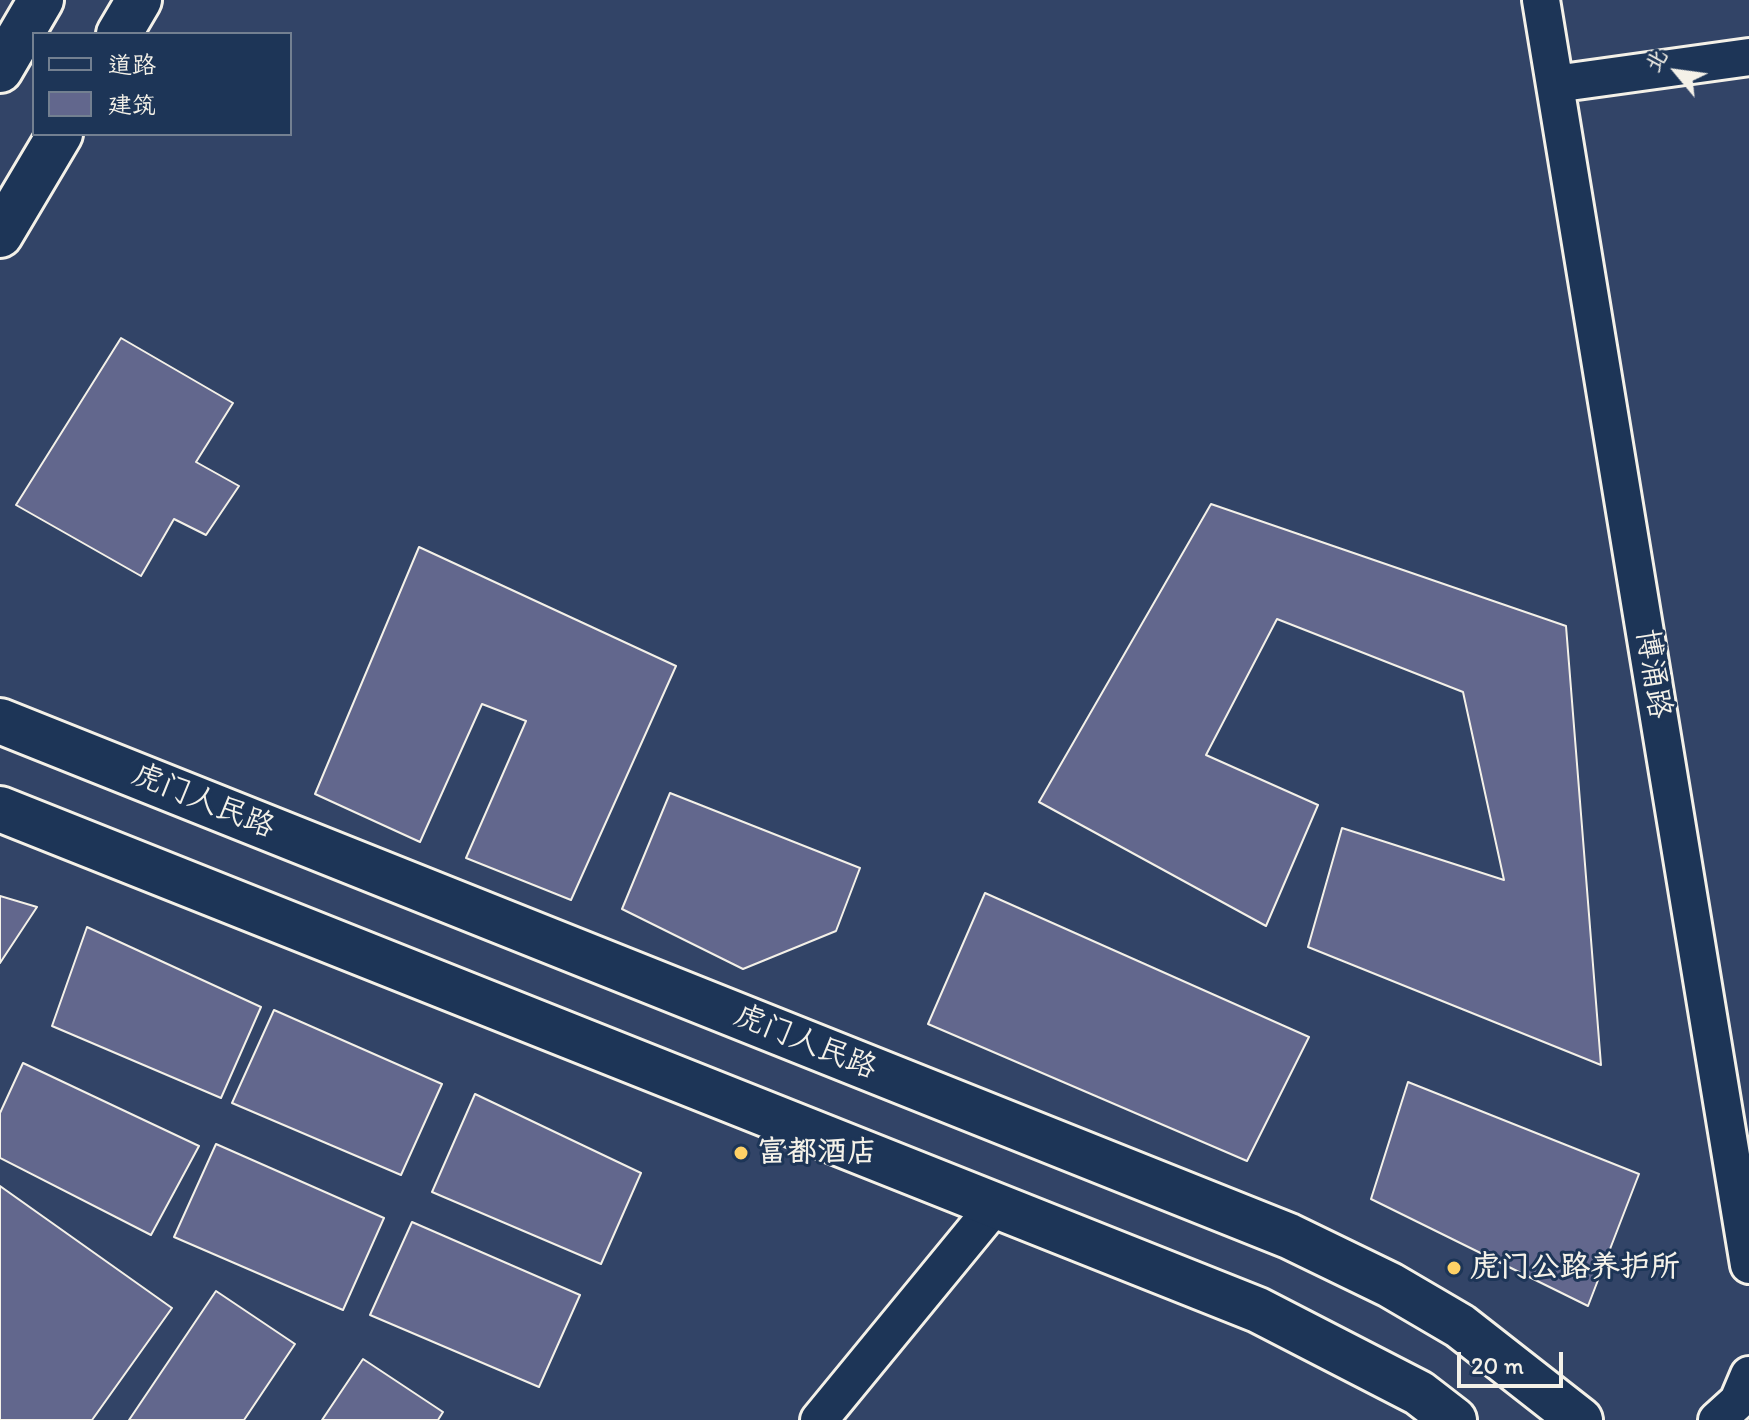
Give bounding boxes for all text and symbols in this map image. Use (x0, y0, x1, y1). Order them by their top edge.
legend (32, 32, 292, 136)
north arrow (1637, 32, 1717, 112)
text: 北 (1638, 44, 1673, 76)
text: 道路 (108, 50, 156, 79)
text: 建筑 (108, 90, 156, 119)
street label: 博涌路 (1627, 627, 1677, 721)
street label: 虎门人民路 (127, 757, 279, 847)
street label: 虎门人民路 (729, 998, 881, 1088)
place label: 富都酒店 (757, 1135, 877, 1171)
marker: 富都酒店 (732, 1144, 750, 1162)
place label: 虎门公路养护所 (1470, 1250, 1680, 1286)
marker: 虎门公路养护所 (1445, 1259, 1463, 1277)
scale bar (1461, 1336, 1567, 1386)
text: 20 m (1471, 1351, 1524, 1380)

